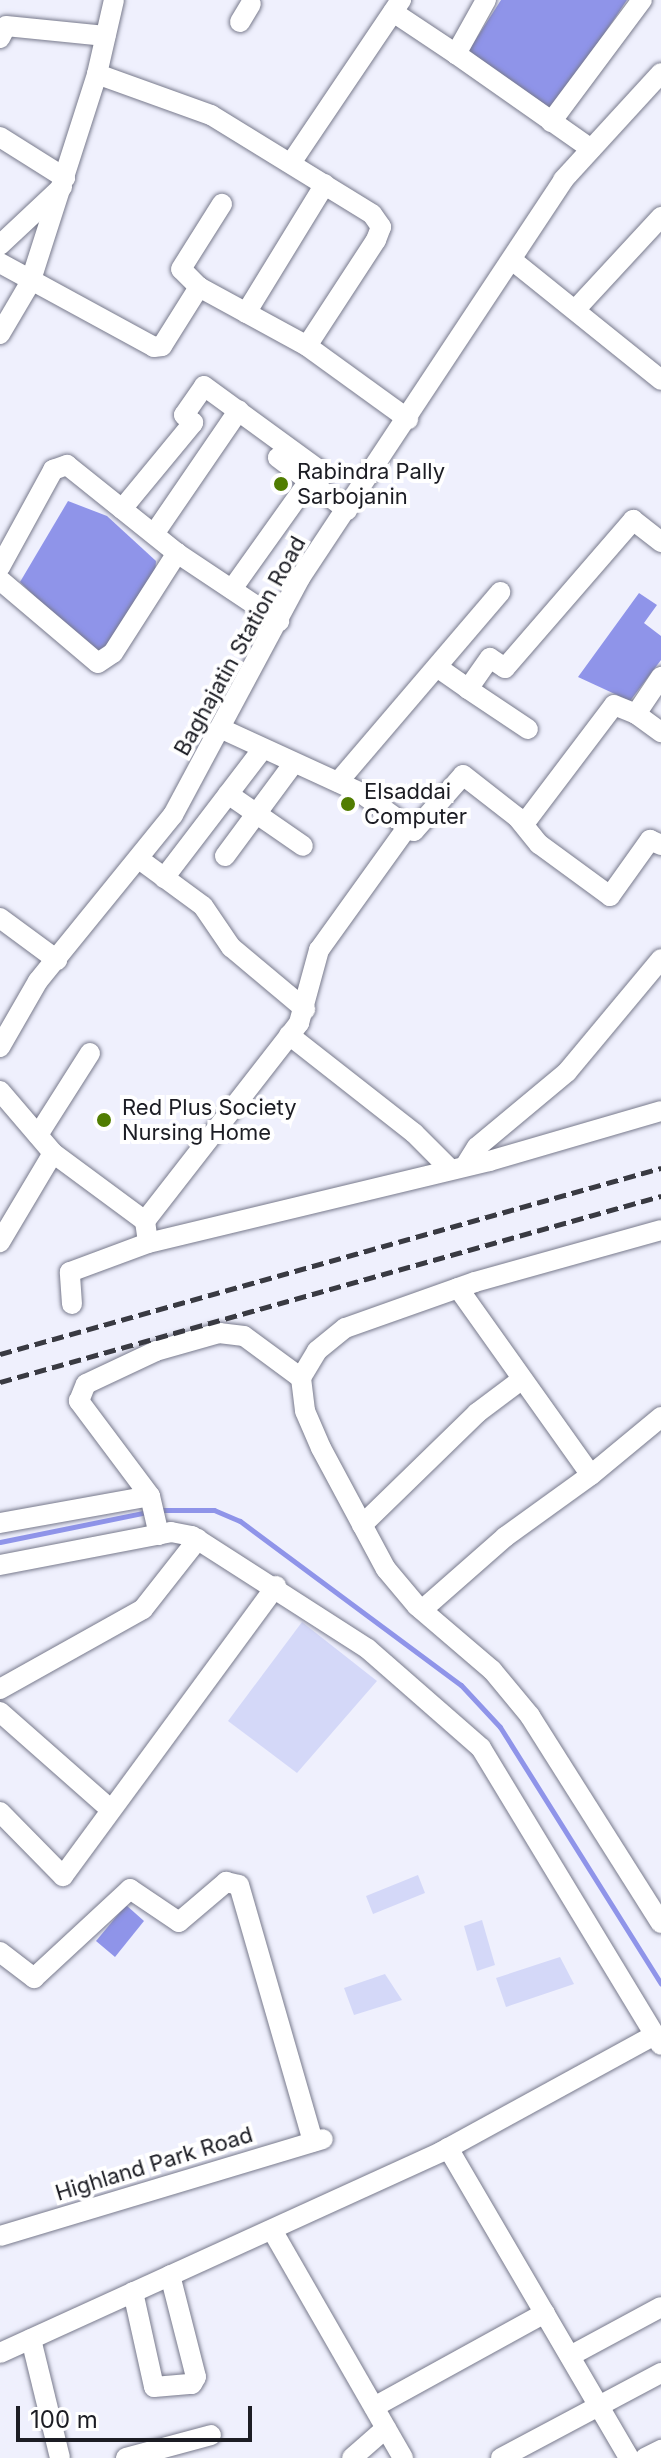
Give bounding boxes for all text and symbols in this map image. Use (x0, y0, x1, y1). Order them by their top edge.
place label: Rabindra Pally Sarbojanin (297, 458, 445, 510)
marker: Rabindra Pally Sarbojanin (272, 475, 290, 493)
street label: Baghajatin Station Road (169, 532, 311, 760)
place label: Elsaddai Computer (364, 778, 467, 830)
marker: Elsaddai Computer (339, 795, 357, 813)
place label: Red Plus Society Nursing Home (122, 1094, 297, 1146)
marker: Red Plus Society Nursing Home (93, 1109, 115, 1131)
street label: Highland Park Road (52, 2121, 256, 2207)
scale bar (20, 2390, 256, 2440)
text: 100 m (30, 2405, 98, 2434)

